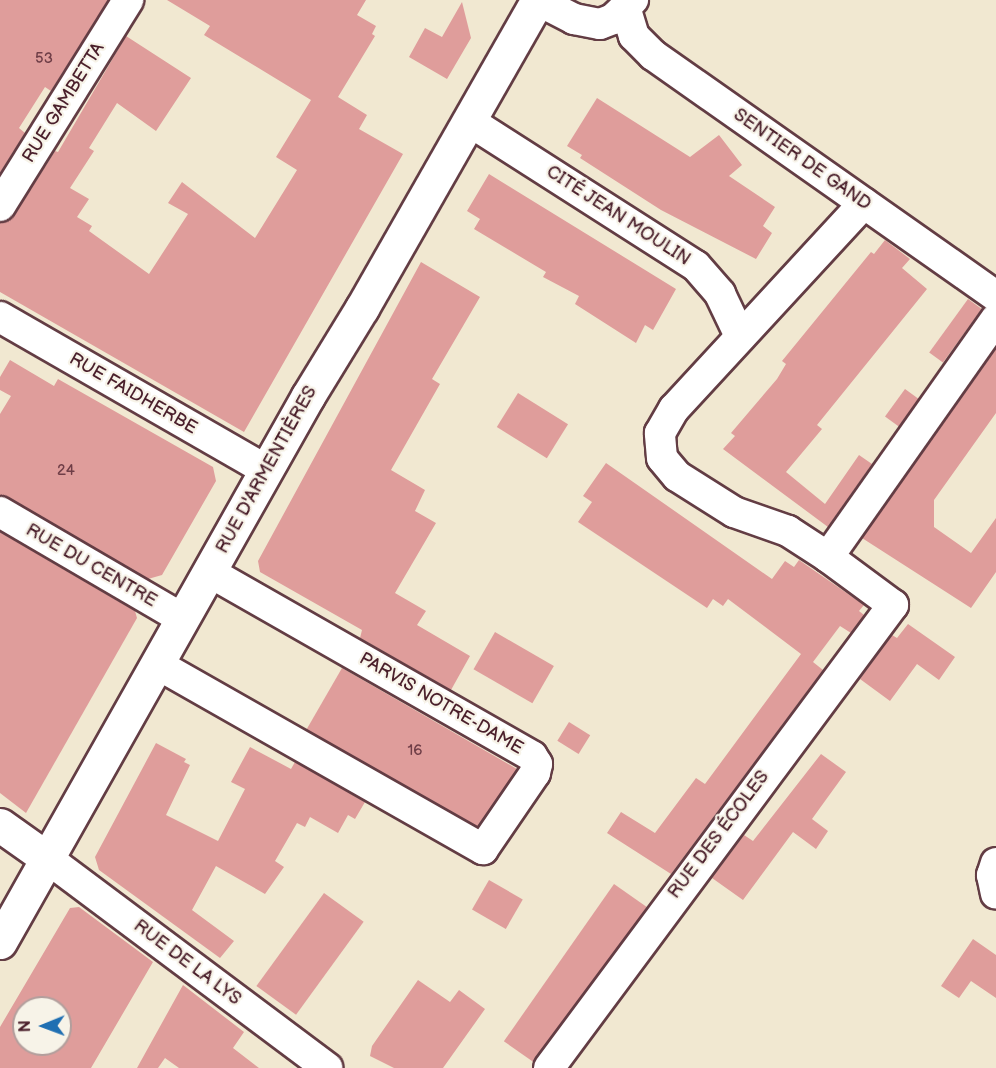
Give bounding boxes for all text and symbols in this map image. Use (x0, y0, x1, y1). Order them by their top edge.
street label: RUE GAMBETTA (18, 39, 110, 167)
house number: 53 (35, 50, 53, 68)
street label: SENTIER DE GAND (729, 104, 875, 216)
street label: CITÉ JEAN MOULIN (542, 161, 694, 271)
street label: RUE FAIDHERBE (65, 349, 201, 439)
street label: RUE D'ARMENTIÈRES (212, 383, 322, 557)
house number: 24 (57, 462, 75, 480)
street label: RUE DU CENTRE (22, 520, 160, 612)
street label: PARVIS NOTRE-DAME (355, 648, 527, 760)
house number: 16 (408, 742, 422, 760)
street label: RUE DES ÉCOLES (664, 767, 774, 903)
street label: RUE DE LA LYS (129, 916, 245, 1010)
north arrow (12, 996, 72, 1056)
text: N (16, 1020, 35, 1032)

